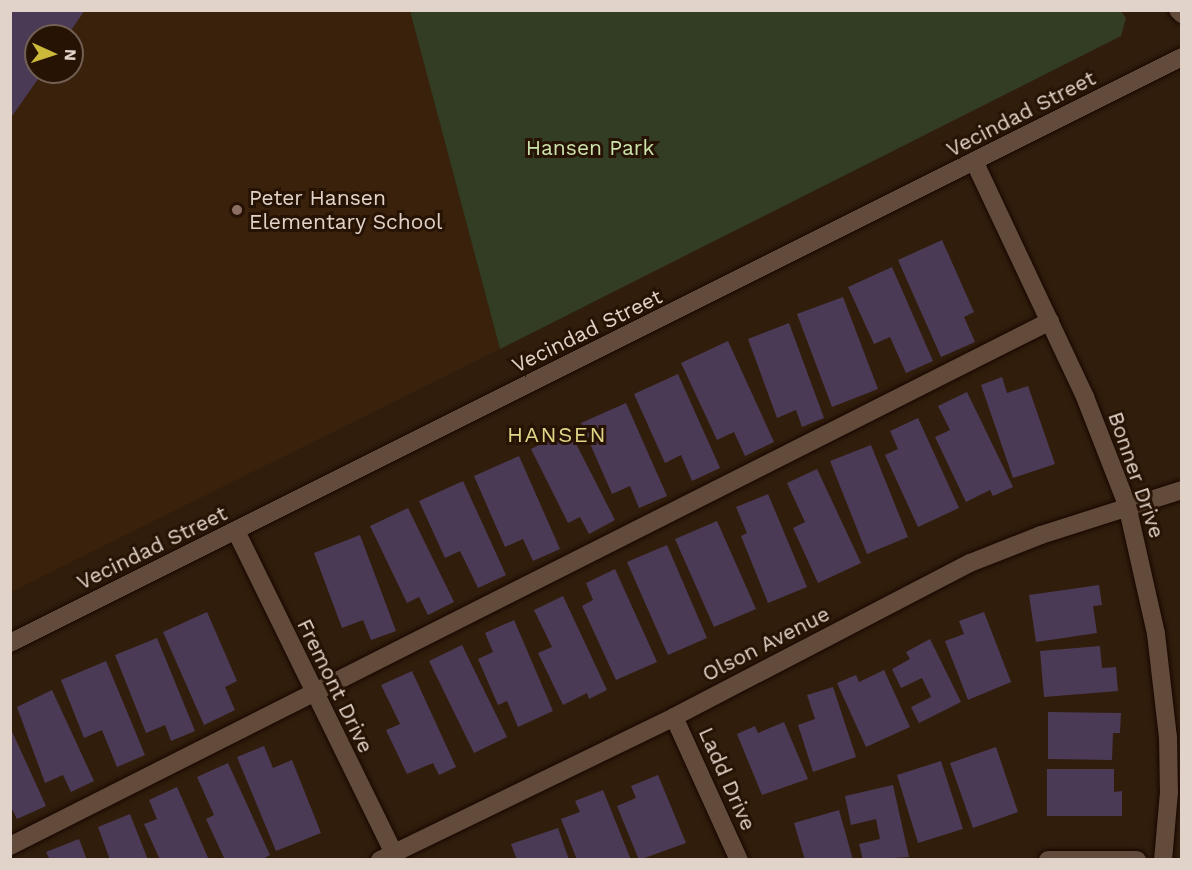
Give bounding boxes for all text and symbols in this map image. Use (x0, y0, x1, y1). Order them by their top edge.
north arrow (24, 24, 84, 84)
text: N (61, 48, 80, 61)
street label: Vecindad Street (942, 66, 1100, 162)
park label: Hansen Park (526, 135, 654, 161)
place label: Peter Hansen Elementary School (249, 185, 443, 235)
marker: Peter Hansen Elementary School (230, 203, 244, 217)
street label: Vecindad Street (508, 284, 666, 378)
street label: Bonner Drive (1103, 408, 1169, 542)
district label: HANSEN (507, 422, 607, 448)
street label: Vecindad Street (73, 501, 231, 595)
street label: Olson Avenue (698, 601, 834, 687)
street label: Fremont Drive (292, 615, 378, 757)
street label: Ladd Drive (693, 724, 761, 834)

